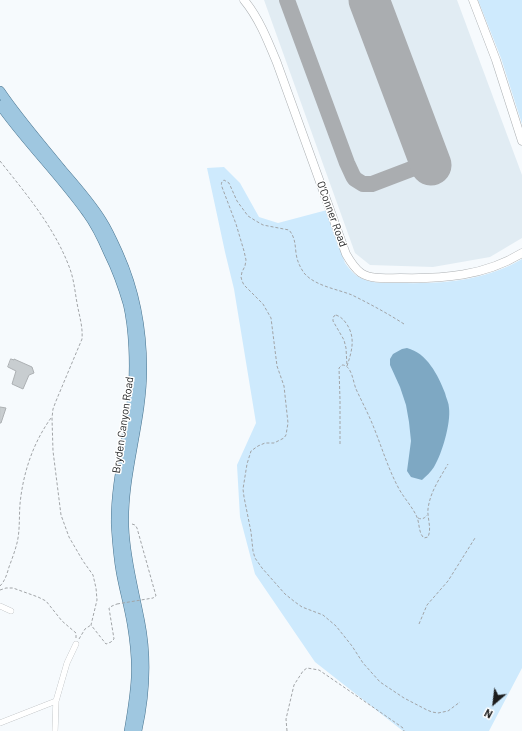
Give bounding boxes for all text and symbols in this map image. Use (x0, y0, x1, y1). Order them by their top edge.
street label: O'Conner Road (314, 179, 350, 249)
street label: Bryden Canyon Road (110, 376, 136, 474)
north arrow (474, 683, 514, 723)
text: N (482, 707, 494, 721)

